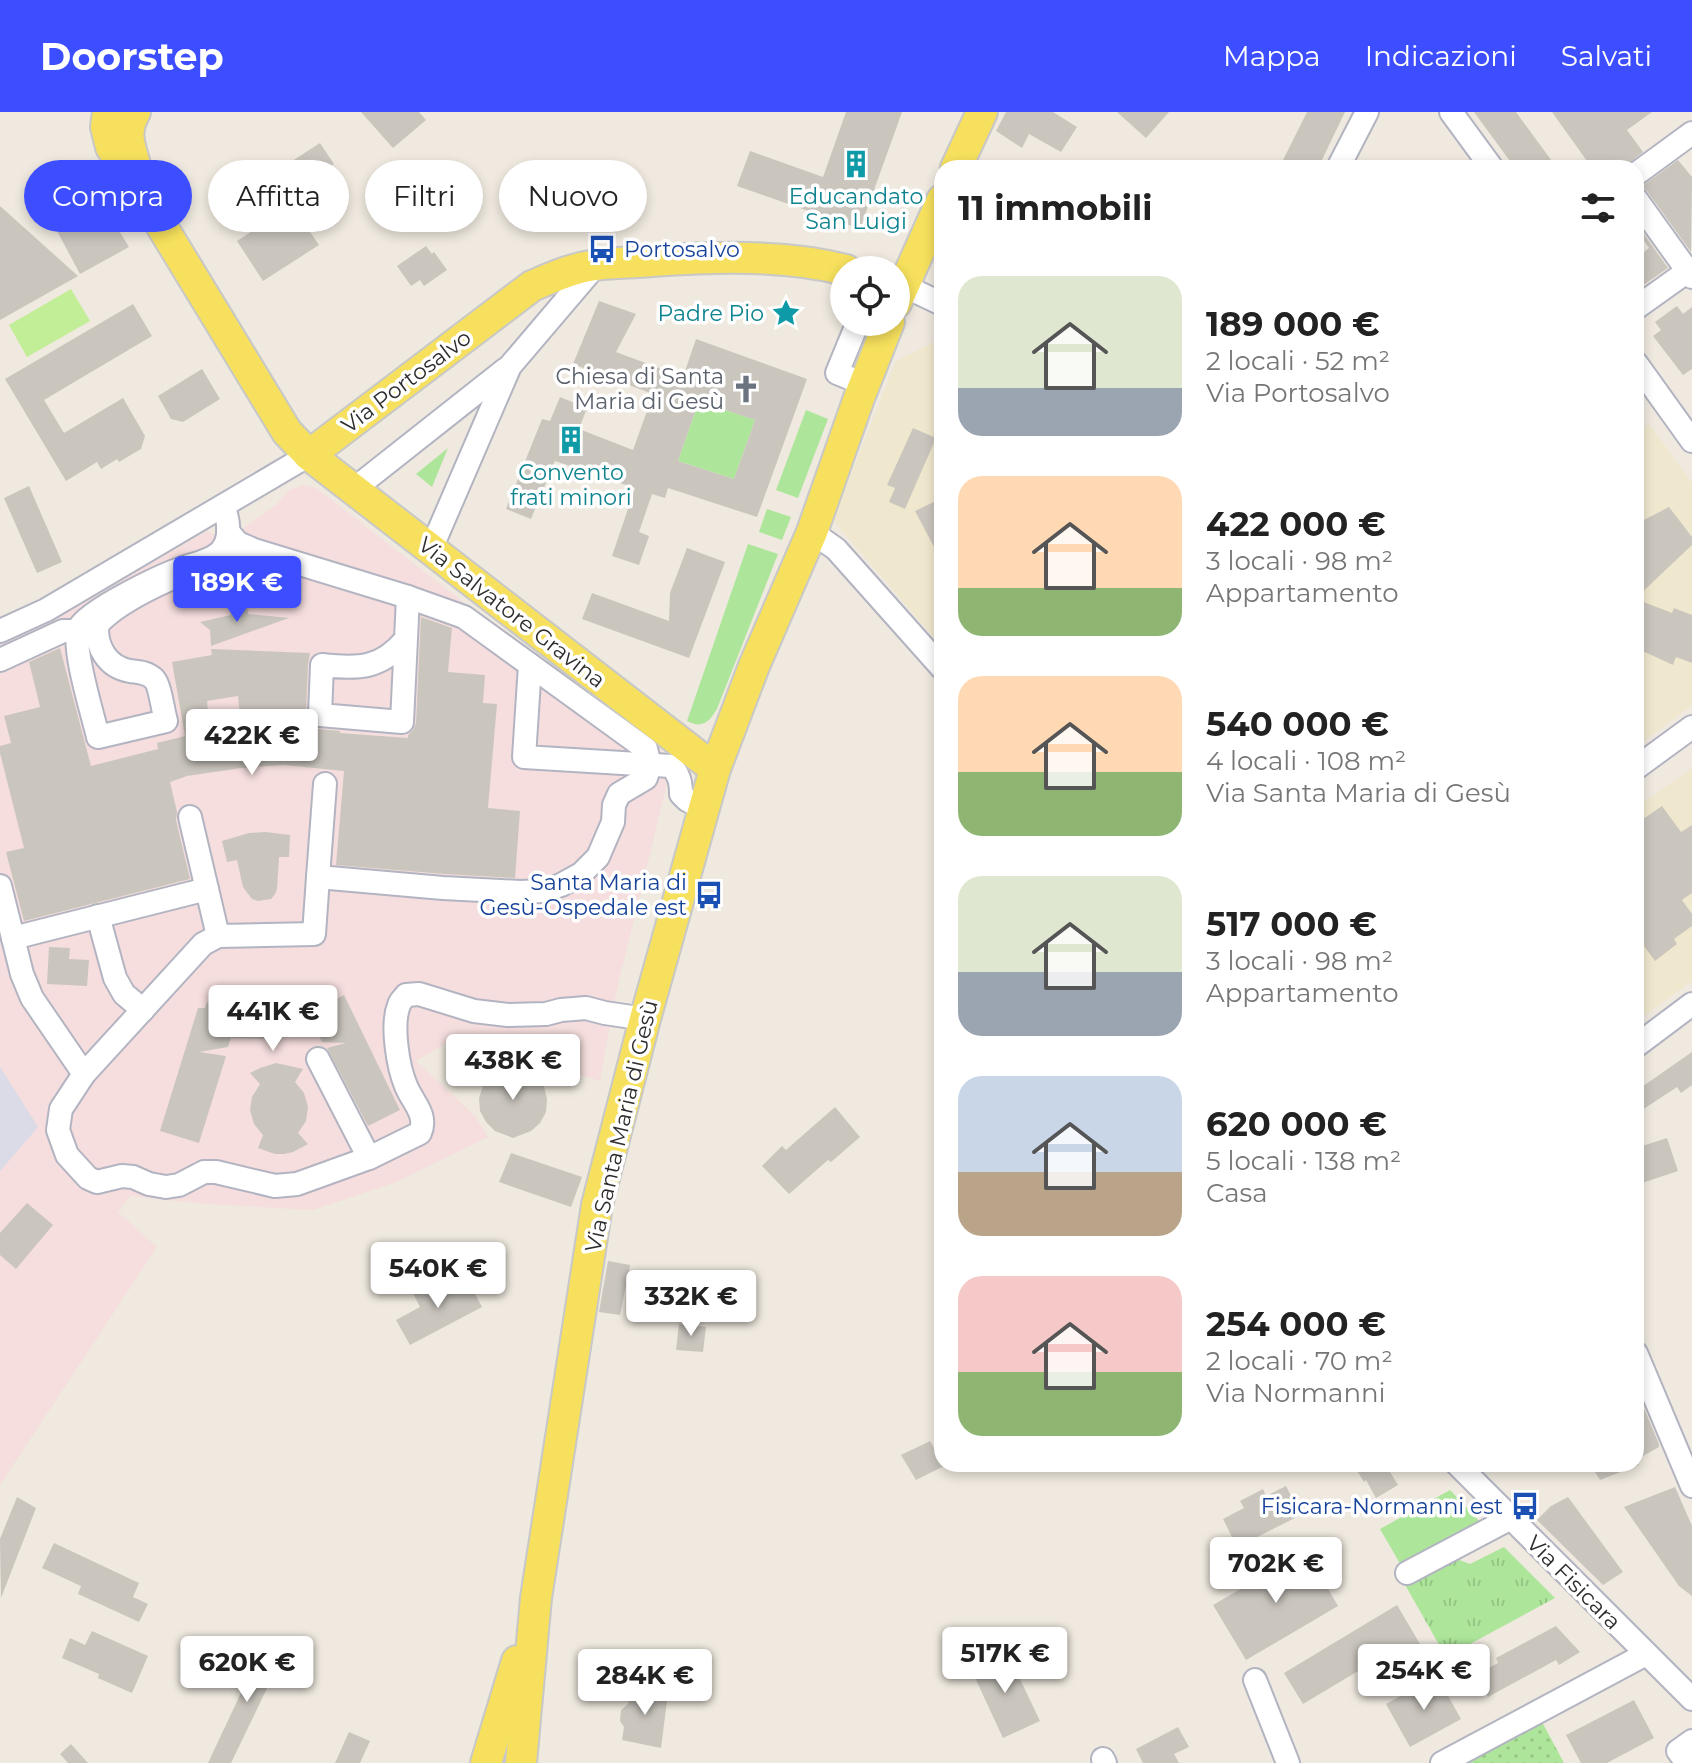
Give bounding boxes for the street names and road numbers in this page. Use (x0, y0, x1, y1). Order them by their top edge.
street label: Via Portosalvo (336, 324, 476, 439)
street label: Via Salvatore Gravina (413, 531, 611, 694)
street label: Via Santa Maria di Gesù (579, 997, 664, 1255)
street label: Via Fisicara (1521, 1530, 1626, 1635)

